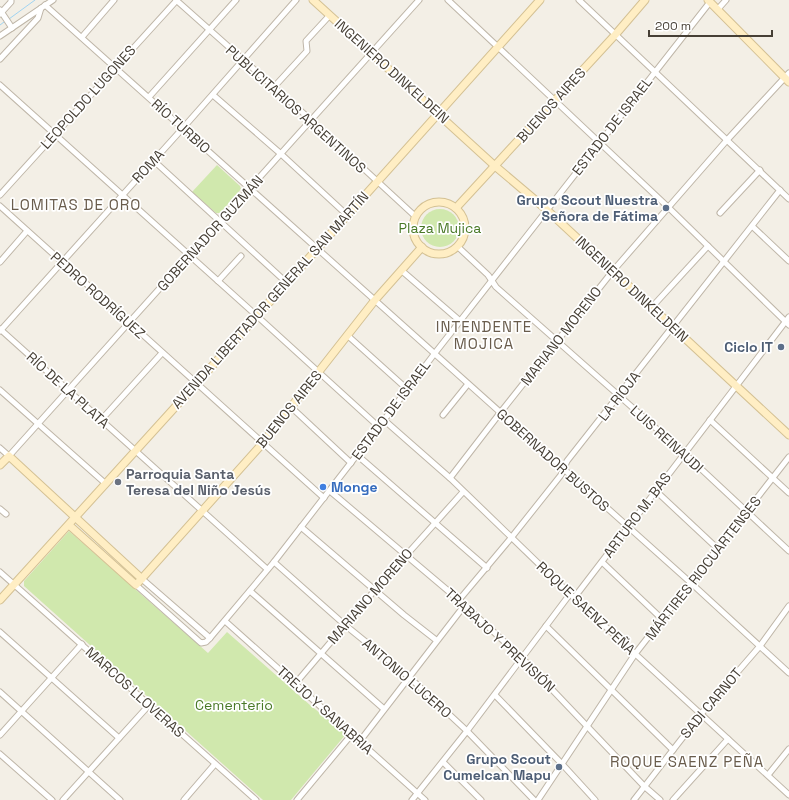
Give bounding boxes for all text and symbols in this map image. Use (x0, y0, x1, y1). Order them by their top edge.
scale bar (649, 12, 772, 38)
street label: INGENIERO DINKELDEIN (331, 15, 453, 127)
text: 200 m (655, 18, 691, 34)
street label: LEOPOLDO LUGONES (37, 41, 139, 153)
street label: PUBLICITARIOS ARGENTINOS (222, 41, 370, 177)
street label: BUENOS AIRES (513, 64, 589, 146)
street label: ESTADO DE ISRAEL (568, 73, 656, 179)
street label: RÍO TURBIO (148, 95, 214, 157)
street label: ROMA (128, 145, 168, 186)
street label: GOBERNADOR GUZMÁN (153, 171, 267, 295)
street label: AVENIDA LIBERTADOR GENERAL SAN MARTÍN (168, 188, 372, 412)
place label: Grupo Scout Nuestra Señora de Fátima (517, 191, 658, 225)
district label: LOMITAS DE ORO (11, 195, 141, 214)
marker: Grupo Scout Nuestra Señora de Fátima (661, 203, 671, 213)
park label: Plaza Mujica (399, 219, 481, 237)
street label: INGENIERO DINKELDEIN (572, 232, 692, 346)
street label: PEDRO RODRÍGUEZ (47, 248, 149, 342)
street label: MARIANO MORENO (517, 283, 605, 389)
district label: INTENDENTE MOJICA (436, 317, 532, 353)
place label: Ciclo IT (724, 338, 773, 356)
marker: Ciclo IT (776, 342, 786, 352)
street label: RÍO DE LA PLATA (23, 348, 113, 432)
street label: ESTADO DE ISRAEL (348, 356, 435, 463)
street label: BUENOS AIRES (252, 367, 326, 451)
street label: LA RIOJA (594, 367, 644, 424)
street label: LUIS REINAUDI (627, 401, 707, 477)
street label: GOBERNADOR BUSTOS (493, 404, 613, 516)
place label: Parroquia Santa Teresa del Niño Jesús (126, 465, 271, 499)
street label: ARTURO M. BAS (599, 469, 675, 561)
marker: Parroquia Santa Teresa del Niño Jesús (113, 477, 123, 487)
place label: Monge (331, 478, 378, 496)
marker: Monge (318, 482, 328, 492)
street label: MÁRTIRES RIOCUARTENSES (641, 492, 765, 644)
street label: MARIANO MORENO (323, 544, 417, 648)
street label: ROQUE SAENZ PEÑA (533, 557, 639, 659)
street label: TRABAJO Y PREVISIÓN (441, 584, 559, 696)
street label: ANTONIO LUCERO (359, 634, 455, 722)
street label: MARCOS LLOVERAS (82, 643, 188, 741)
street label: TREJO Y SANABRIA (273, 662, 377, 758)
street label: SADI CARNOT (676, 664, 746, 742)
park label: Cementerio (195, 696, 273, 714)
place label: Grupo Scout Cumelcan Mapu (443, 750, 551, 784)
district label: ROQUE SAENZ PEÑA (610, 752, 764, 771)
marker: Grupo Scout Cumelcan Mapu (554, 762, 564, 772)

